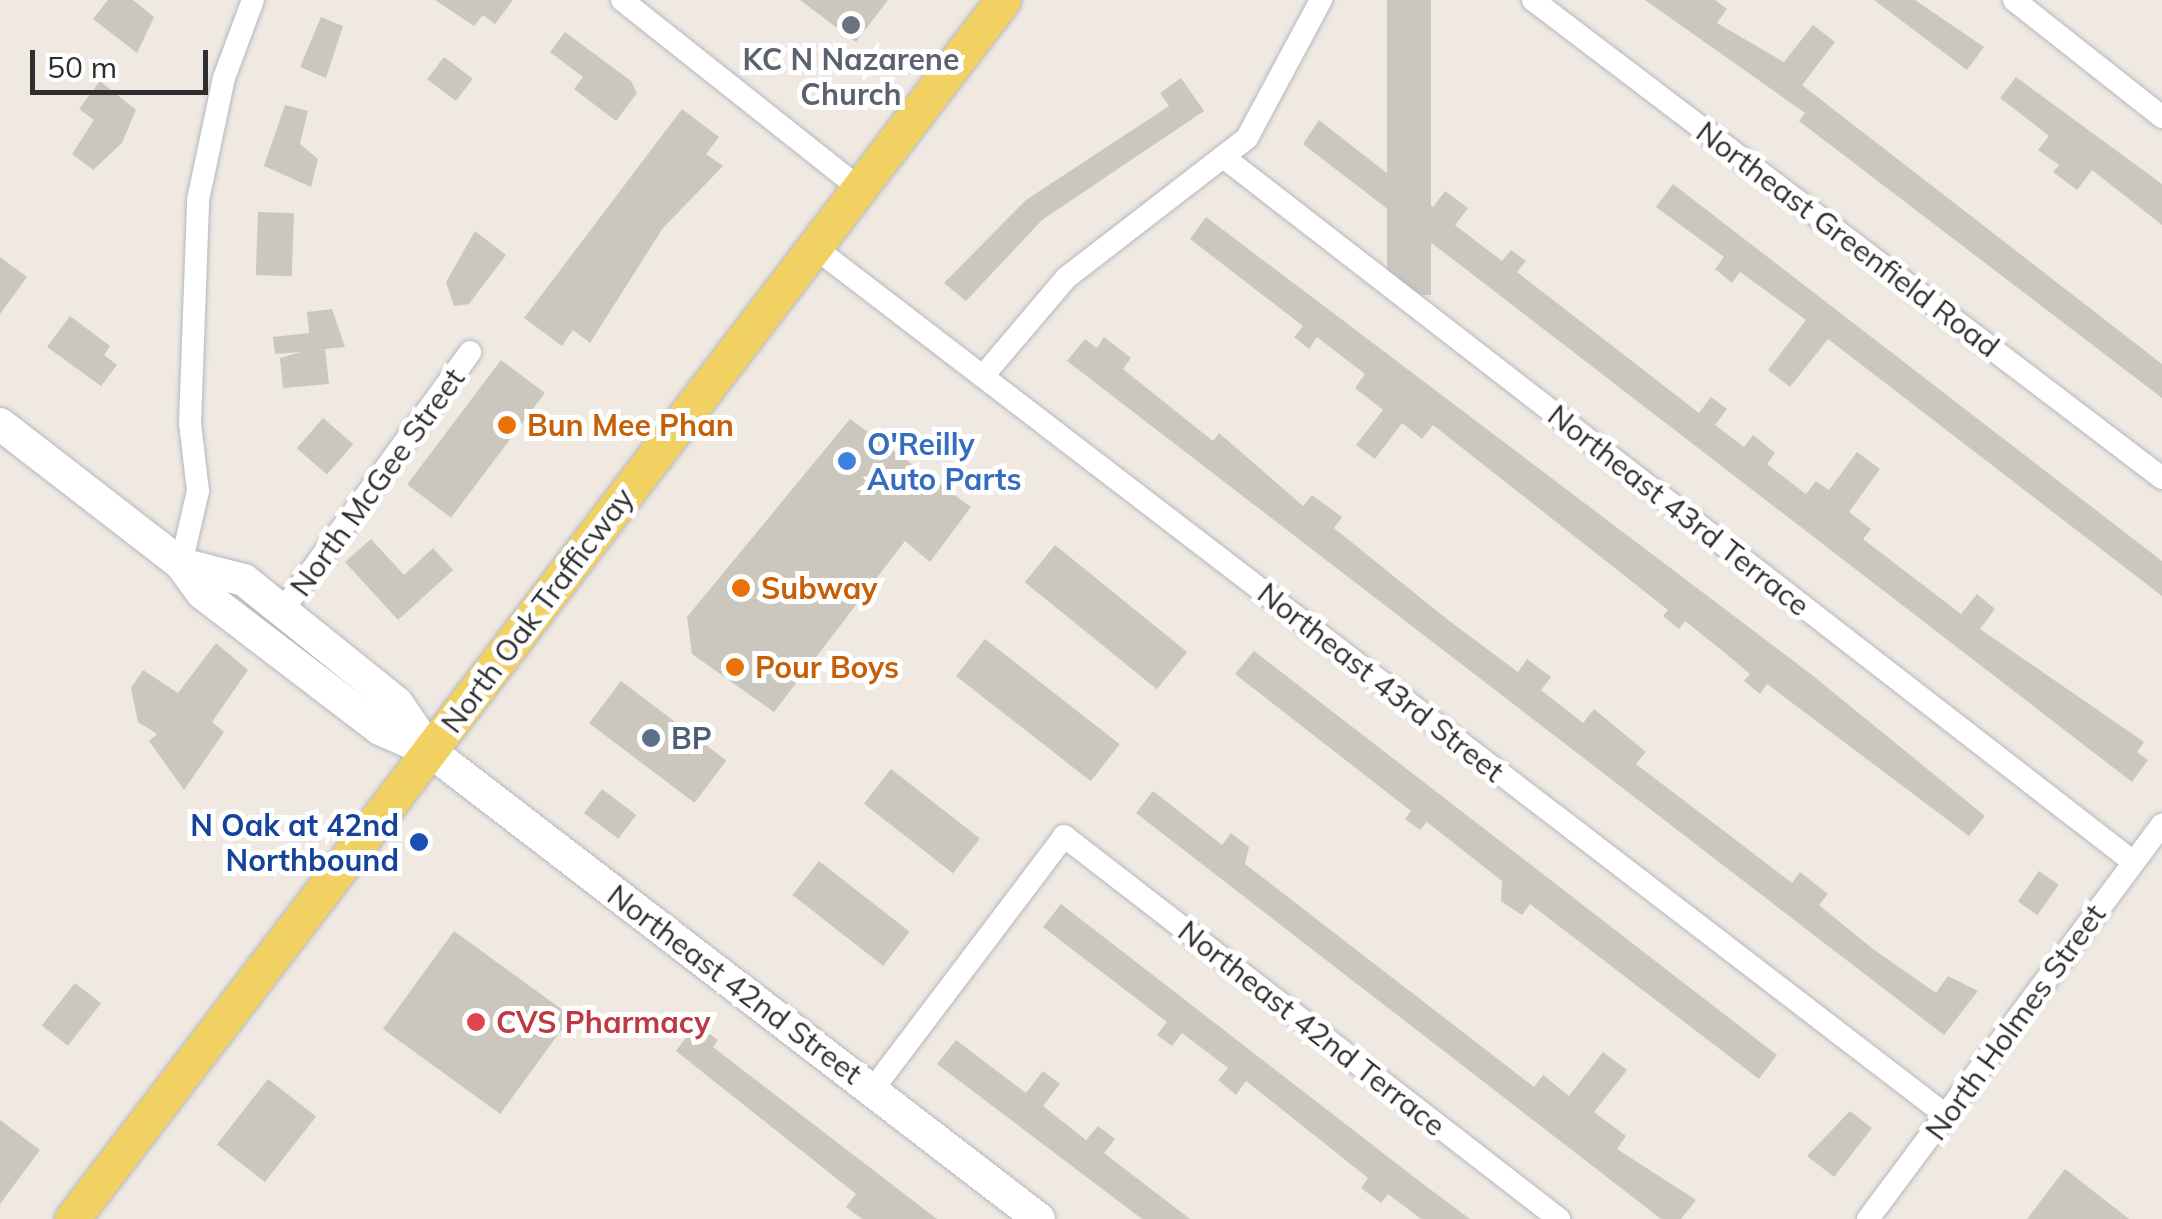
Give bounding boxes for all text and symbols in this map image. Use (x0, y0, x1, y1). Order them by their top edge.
marker: KC N Nazarene Church (840, 14, 862, 36)
scale bar (35, 30, 212, 92)
place label: KC N Nazarene Church (743, 41, 959, 112)
text: 50 m (47, 48, 117, 86)
street label: Northeast Greenfield Road (1690, 113, 2006, 365)
street label: North McGee Street (282, 361, 472, 603)
street label: Northeast 43rd Terrace (1541, 397, 1817, 623)
place label: Bun Mee Phan (527, 407, 734, 443)
marker: Bun Mee Phan (496, 414, 518, 436)
place label: O'Reilly Auto Parts (867, 426, 1021, 496)
marker: O'Reilly Auto Parts (836, 450, 858, 472)
street label: North Oak Trafficway (433, 480, 641, 740)
place label: Subway (761, 570, 877, 606)
street label: Northeast 43rd Street (1251, 575, 1511, 789)
marker: Subway (730, 577, 752, 599)
place label: Pour Boys (755, 649, 899, 685)
marker: Pour Boys (724, 656, 746, 678)
place label: BP (671, 720, 712, 756)
marker: BP (640, 727, 662, 749)
place label: N Oak at 42nd Northbound (190, 807, 399, 878)
marker: N Oak at 42nd Northbound (408, 831, 430, 853)
street label: Northeast 42nd Street (601, 877, 869, 1091)
street label: North Holmes Street (1917, 897, 2113, 1147)
street label: Northeast 42nd Terrace (1171, 913, 1453, 1143)
place label: CVS Pharmacy (496, 1004, 710, 1040)
marker: CVS Pharmacy (465, 1011, 487, 1033)

